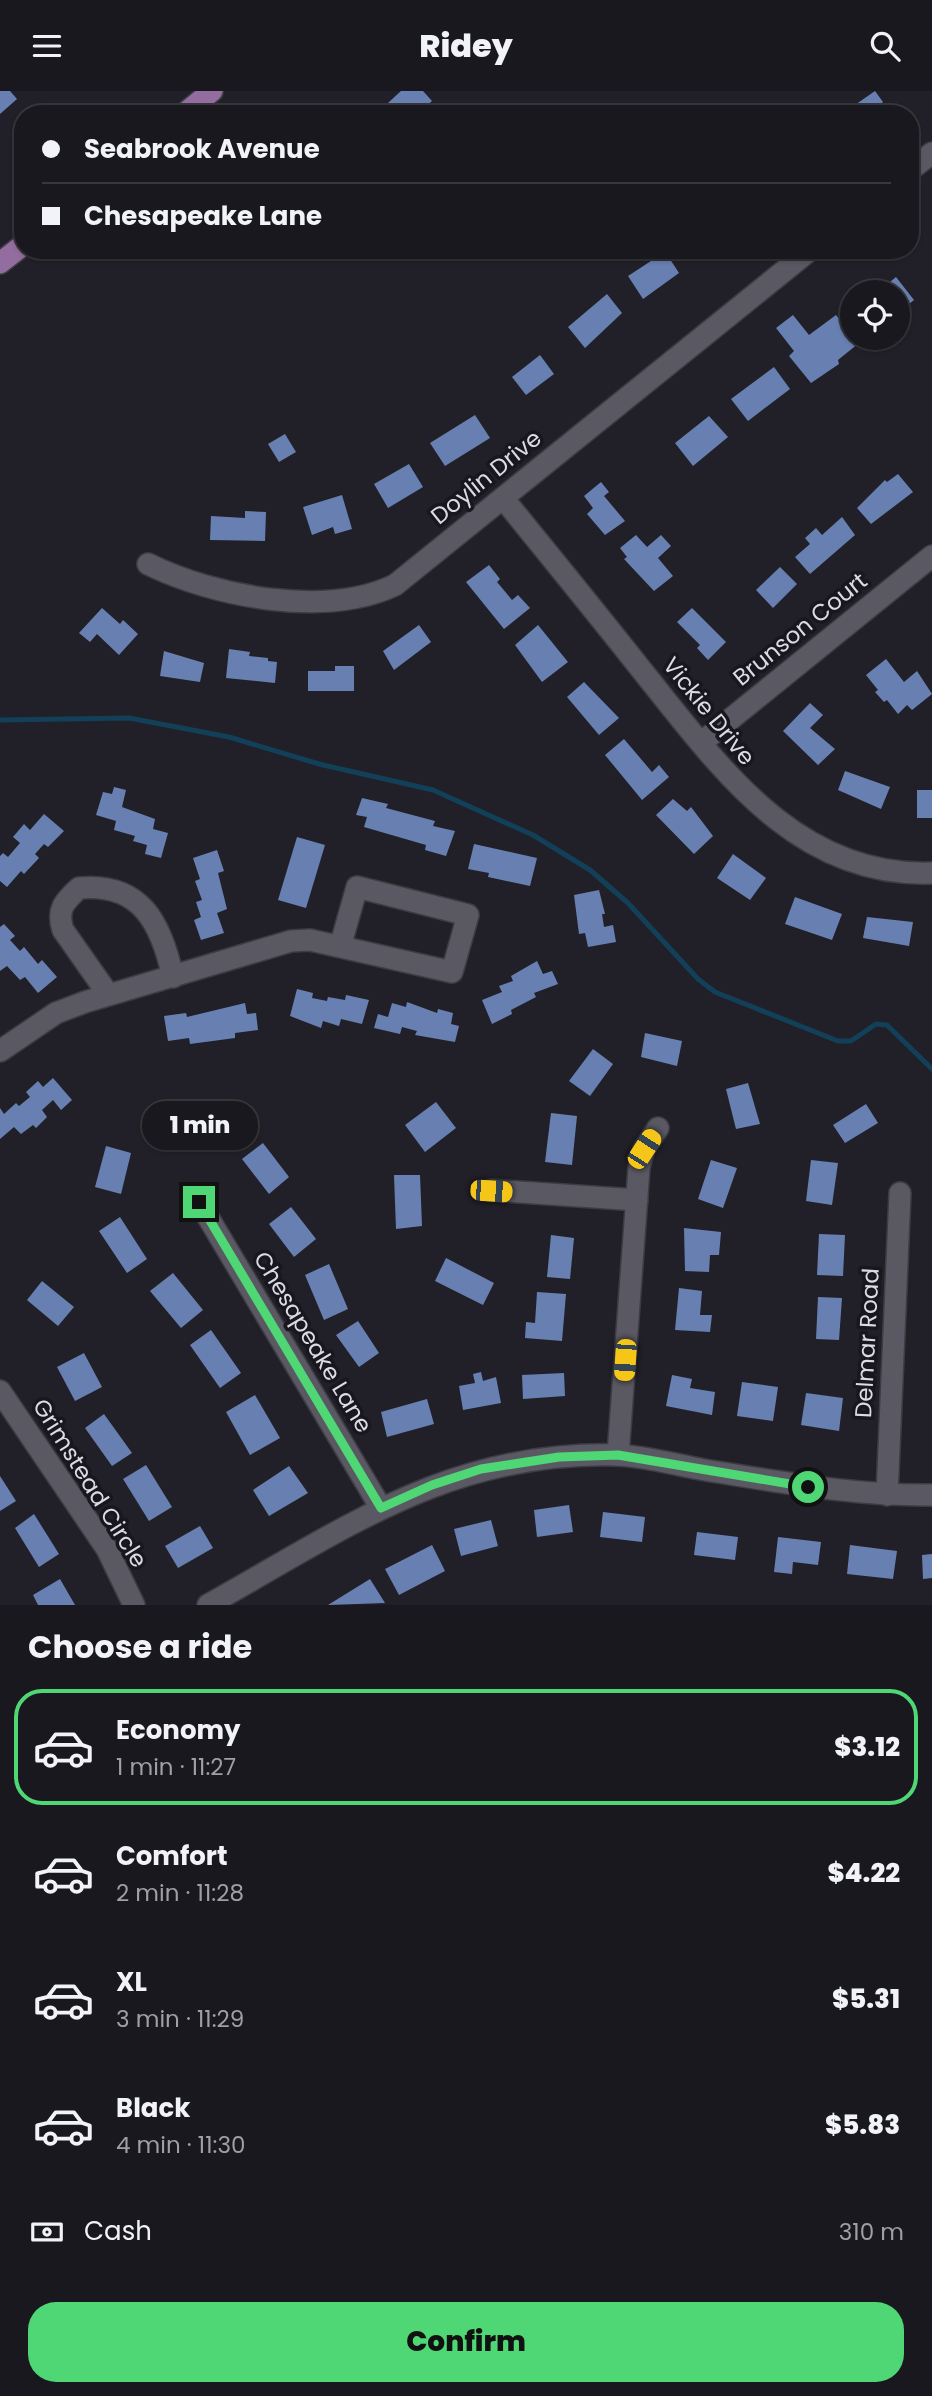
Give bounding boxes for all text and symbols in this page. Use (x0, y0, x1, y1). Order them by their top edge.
text: Ridey (419, 23, 513, 68)
icon: menu (28, 27, 66, 65)
icon: search (866, 27, 904, 65)
text: Seabrook Avenue (84, 131, 320, 167)
text: Chesapeake Lane (84, 198, 322, 234)
map controls (840, 280, 910, 350)
button: locate (840, 280, 910, 350)
street label: Doylin Drive (424, 422, 548, 532)
street label: Brunson Court (726, 565, 874, 693)
street label: Vickie Drive (655, 650, 763, 772)
callout: 1 min (141, 1101, 257, 1149)
text: 1 min (170, 1109, 230, 1141)
car (624, 1126, 665, 1172)
car (470, 1179, 513, 1203)
route end (183, 1186, 215, 1218)
street label: Chesapeake Lane (246, 1245, 380, 1439)
street label: Delmar Road (847, 1267, 887, 1419)
car (614, 1338, 637, 1382)
street label: Grimstead Circle (25, 1392, 155, 1574)
route start (792, 1471, 824, 1503)
text: Choose a ride (28, 1624, 252, 1669)
text: Economy (116, 1712, 240, 1748)
icon: car (32, 1716, 95, 1779)
text: $3.12 (834, 1729, 900, 1765)
text: 1 min · 11:27 (116, 1751, 236, 1783)
text: Comfort (116, 1838, 228, 1874)
icon: car (32, 1842, 95, 1905)
text: $4.22 (827, 1855, 900, 1891)
text: 2 min · 11:28 (116, 1877, 244, 1909)
text: XL (116, 1964, 147, 2000)
icon: car (32, 1968, 95, 2031)
text: $5.31 (832, 1981, 900, 2017)
text: 3 min · 11:29 (116, 2003, 244, 2035)
text: Black (116, 2090, 190, 2126)
icon: car (32, 2094, 95, 2157)
text: $5.83 (825, 2107, 900, 2143)
text: 4 min · 11:30 (116, 2129, 245, 2161)
icon: cash (28, 2213, 66, 2251)
text: Cash (84, 2213, 152, 2249)
text: 310 m (839, 2216, 904, 2248)
button: Confirm (28, 2302, 904, 2382)

